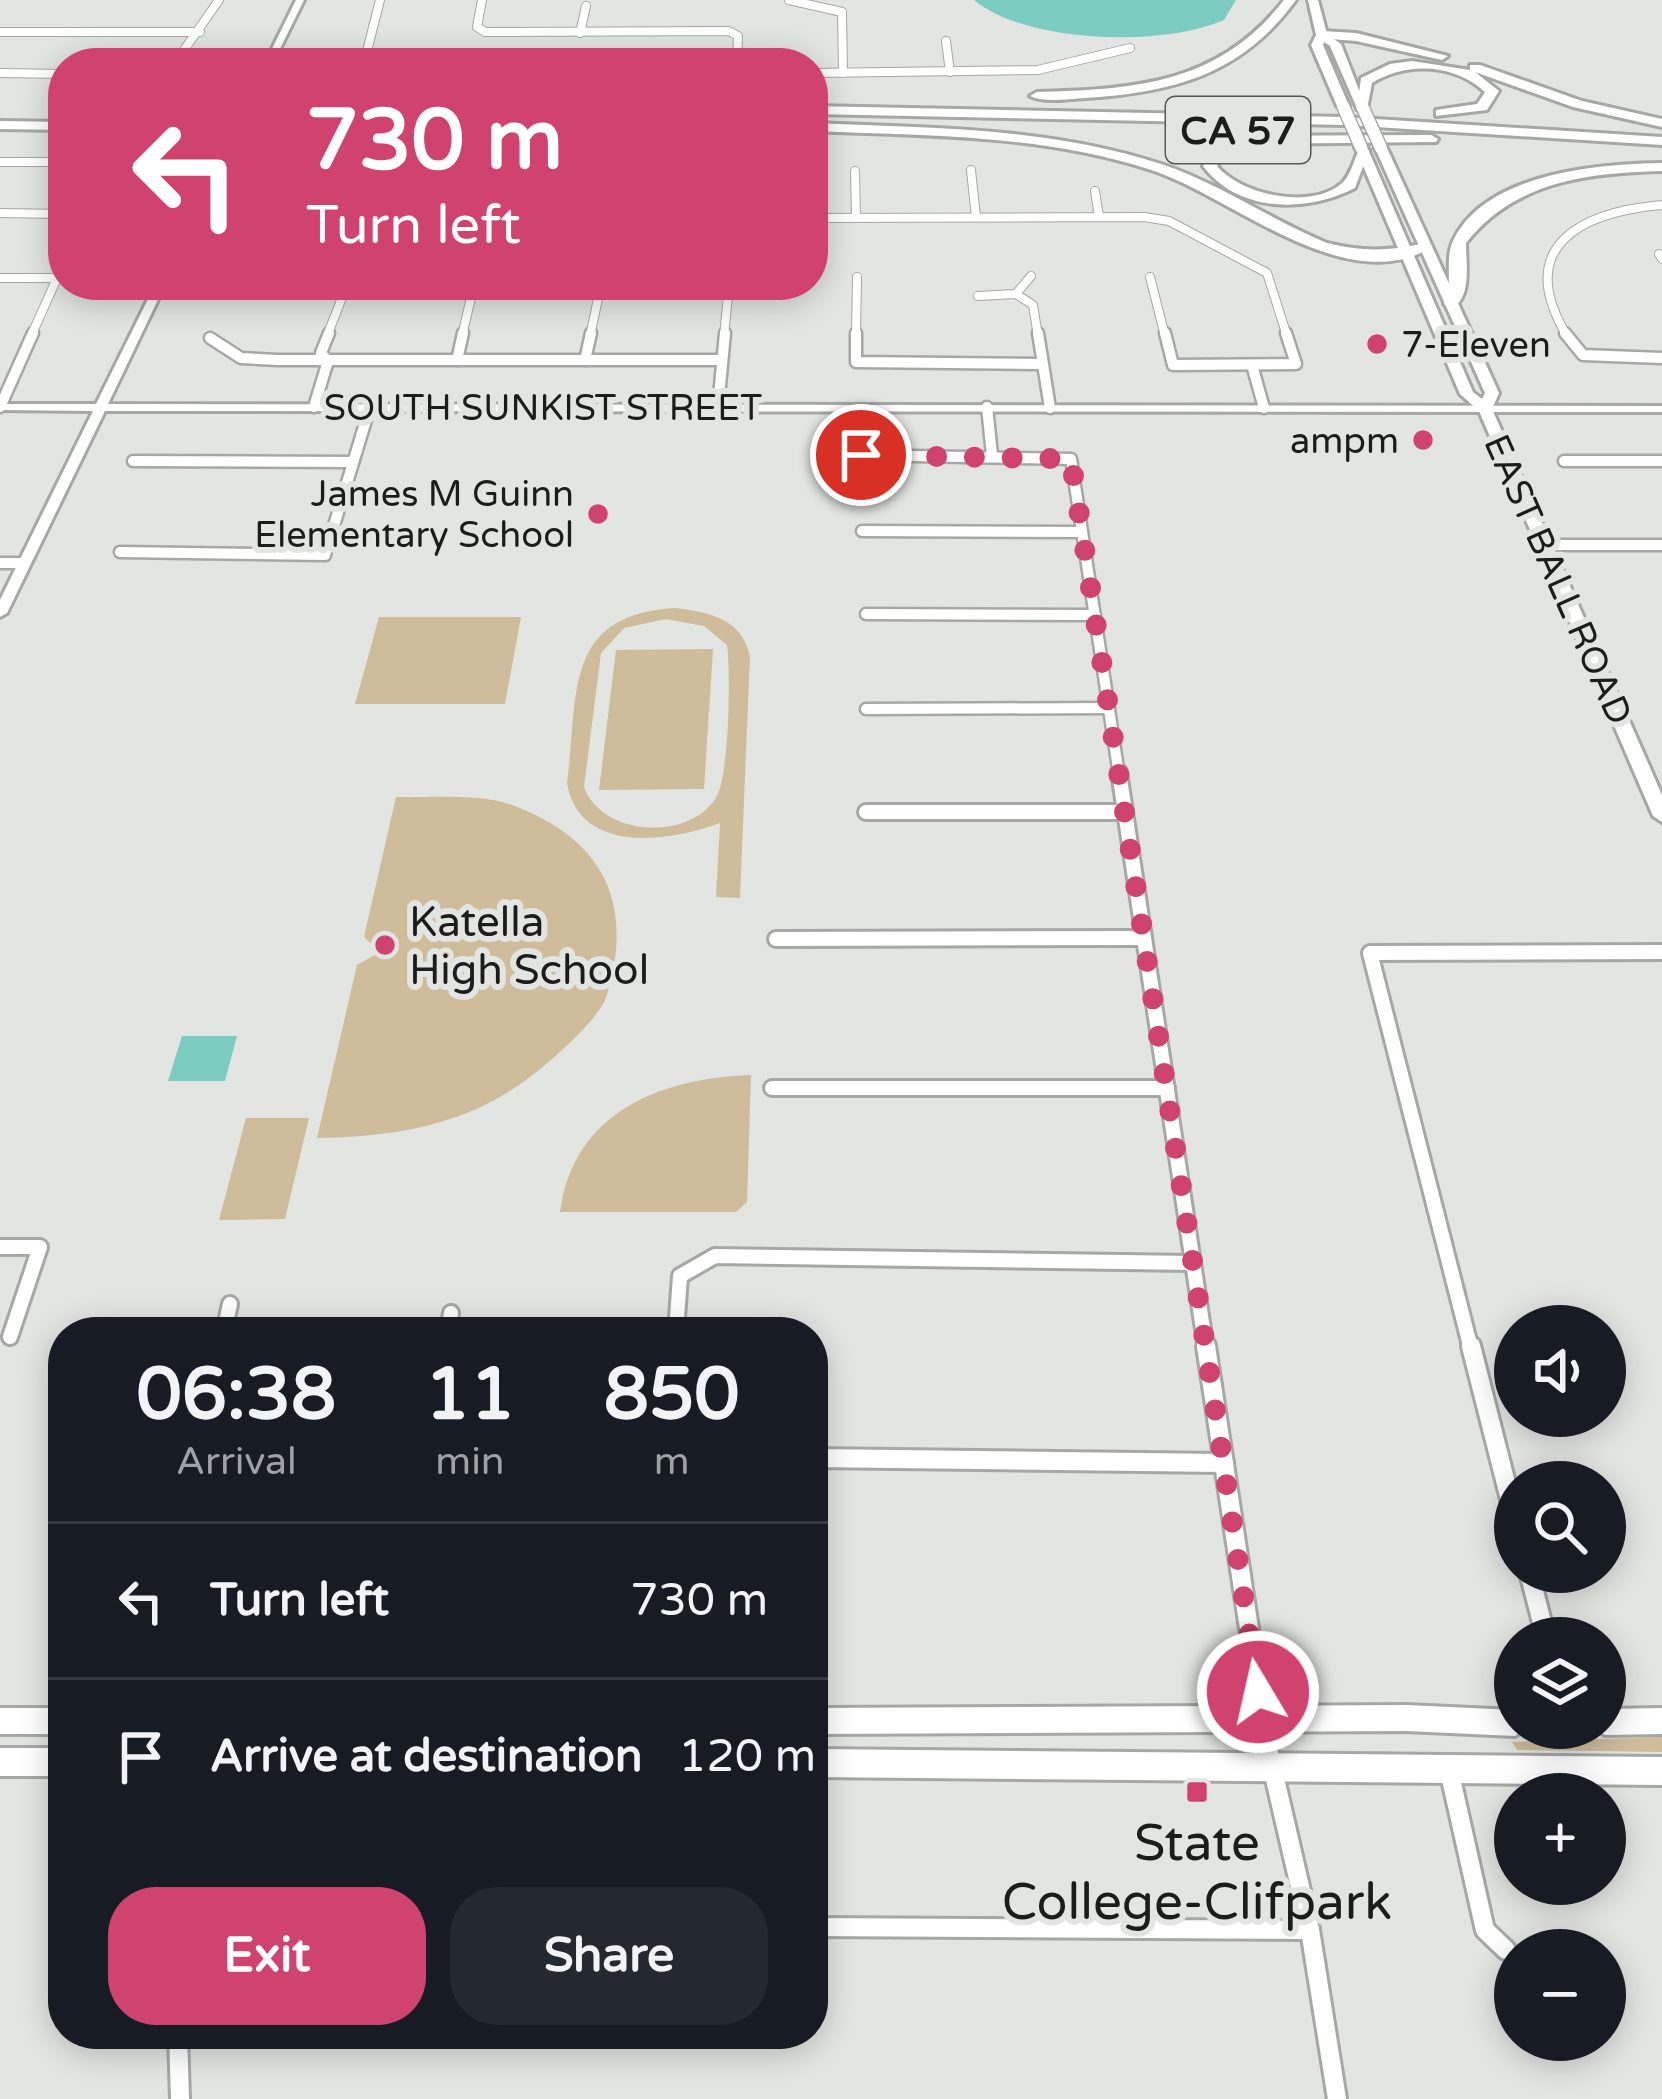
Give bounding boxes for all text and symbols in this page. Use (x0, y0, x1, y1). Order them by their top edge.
text: 730 m (306, 91, 563, 192)
icon: left (108, 96, 264, 252)
road number: CA 57 (1166, 97, 1310, 163)
text: Turn left (306, 193, 521, 258)
place label: 7-Eleven (1401, 324, 1551, 367)
marker: 7-Eleven (1364, 331, 1390, 357)
street label: SOUTH SUNKIST STREET (324, 387, 762, 430)
pin (810, 404, 912, 506)
place label: ampm (1290, 420, 1399, 463)
icon: arrive (828, 422, 894, 488)
marker: ampm (1410, 427, 1436, 453)
street label: EAST BALL ROAD (1474, 428, 1641, 731)
place label: James M Guinn Elementary School (254, 473, 574, 557)
marker: James M Guinn Elementary School (585, 501, 611, 527)
place label: Katella High School (409, 897, 649, 996)
marker: Katella High School (372, 932, 398, 958)
map controls (1494, 1305, 1626, 2061)
button: sound (1494, 1305, 1626, 1437)
text: 06:38 (137, 1352, 336, 1439)
text: 11 (425, 1352, 515, 1439)
text: 850 (604, 1352, 739, 1439)
text: Arrival (176, 1438, 297, 1485)
text: min (435, 1438, 505, 1485)
text: m (654, 1438, 690, 1485)
button: search (1494, 1461, 1626, 1593)
icon: left (108, 1568, 174, 1634)
text: Turn left (210, 1574, 389, 1628)
text: 730 m (630, 1574, 768, 1628)
button: layers (1494, 1617, 1626, 1749)
position arrow (1195, 1629, 1321, 1755)
icon: arrive (108, 1724, 174, 1790)
text: Arrive at destination (210, 1730, 642, 1784)
text: 120 m (678, 1730, 816, 1784)
button: + (1494, 1773, 1626, 1905)
marker: State College-Clifpark (1184, 1779, 1210, 1805)
place label: State College-Clifpark (1002, 1813, 1392, 1934)
button: Exit (108, 1887, 426, 2025)
button: Share (450, 1887, 768, 2025)
button: − (1494, 1929, 1626, 2061)

